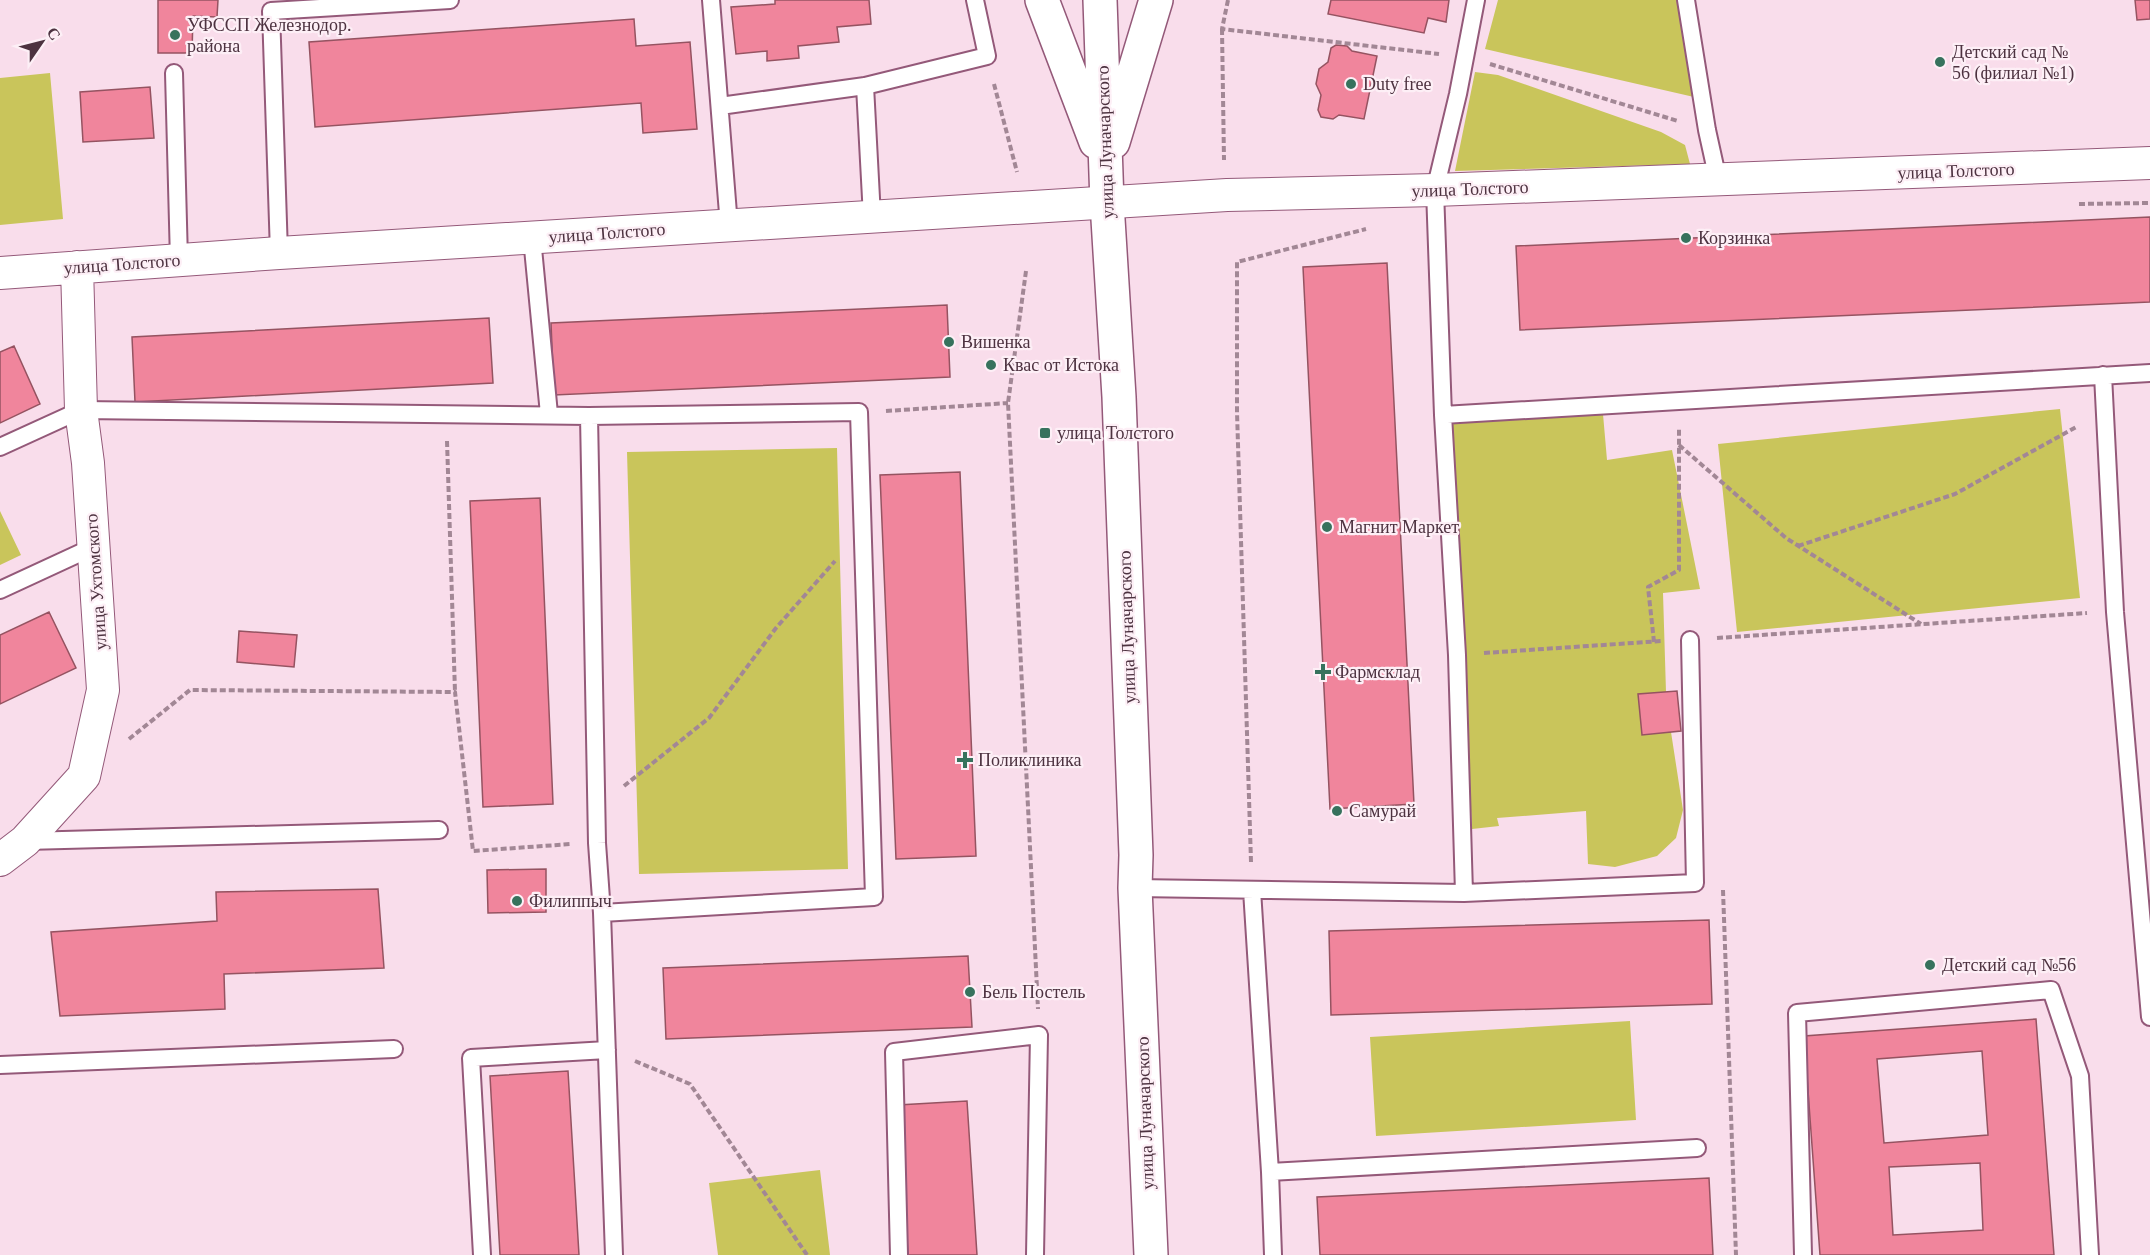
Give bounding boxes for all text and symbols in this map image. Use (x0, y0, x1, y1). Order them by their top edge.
north arrow (12, 12, 72, 72)
place label: УФССП Железнодор. района (187, 15, 351, 56)
text: С (44, 24, 64, 43)
marker: УФССП Железнодор. района (168, 28, 182, 42)
place label: Детский сад № 56 (филиал №1) (1952, 42, 2074, 84)
marker: Детский сад № 56 (филиал №1) (1933, 55, 1947, 69)
street label: улица Луначарского (1092, 65, 1118, 219)
place label: Duty free (1363, 74, 1431, 94)
marker: Duty free (1344, 77, 1358, 91)
street label: улица Толстого (1897, 159, 2015, 183)
street label: улица Толстого (1411, 177, 1529, 201)
street label: улица Толстого (548, 219, 666, 247)
place label: Корзинка (1698, 228, 1770, 248)
marker: Корзинка (1679, 231, 1693, 245)
street label: улица Толстого (63, 250, 181, 278)
place label: Вишенка (961, 332, 1031, 352)
marker: Вишенка (942, 335, 956, 349)
place label: Квас от Истока (1003, 355, 1119, 375)
marker: Квас от Истока (984, 358, 998, 372)
place label: улица Толстого (1057, 423, 1174, 443)
marker: улица Толстого (1038, 426, 1052, 440)
street label: улица Ухтомского (81, 513, 111, 651)
place label: Магнит Маркет (1339, 517, 1459, 537)
marker: Магнит Маркет (1320, 520, 1334, 534)
street label: улица Луначарского (1114, 550, 1140, 704)
place label: Фармсклад (1335, 662, 1420, 682)
marker: Фармсклад (1316, 665, 1330, 679)
place label: Поликлиника (978, 750, 1081, 770)
marker: Поликлиника (956, 751, 974, 769)
place label: Самурай (1349, 801, 1416, 821)
marker: Самурай (1330, 804, 1344, 818)
place label: Филиппыч (529, 891, 612, 911)
marker: Филиппыч (510, 894, 524, 908)
place label: Детский сад №56 (1942, 955, 2076, 975)
marker: Детский сад №56 (1923, 958, 1937, 972)
place label: Бель Постель (982, 982, 1086, 1002)
marker: Бель Постель (963, 985, 977, 999)
street label: улица Луначарского (1132, 1036, 1158, 1190)

